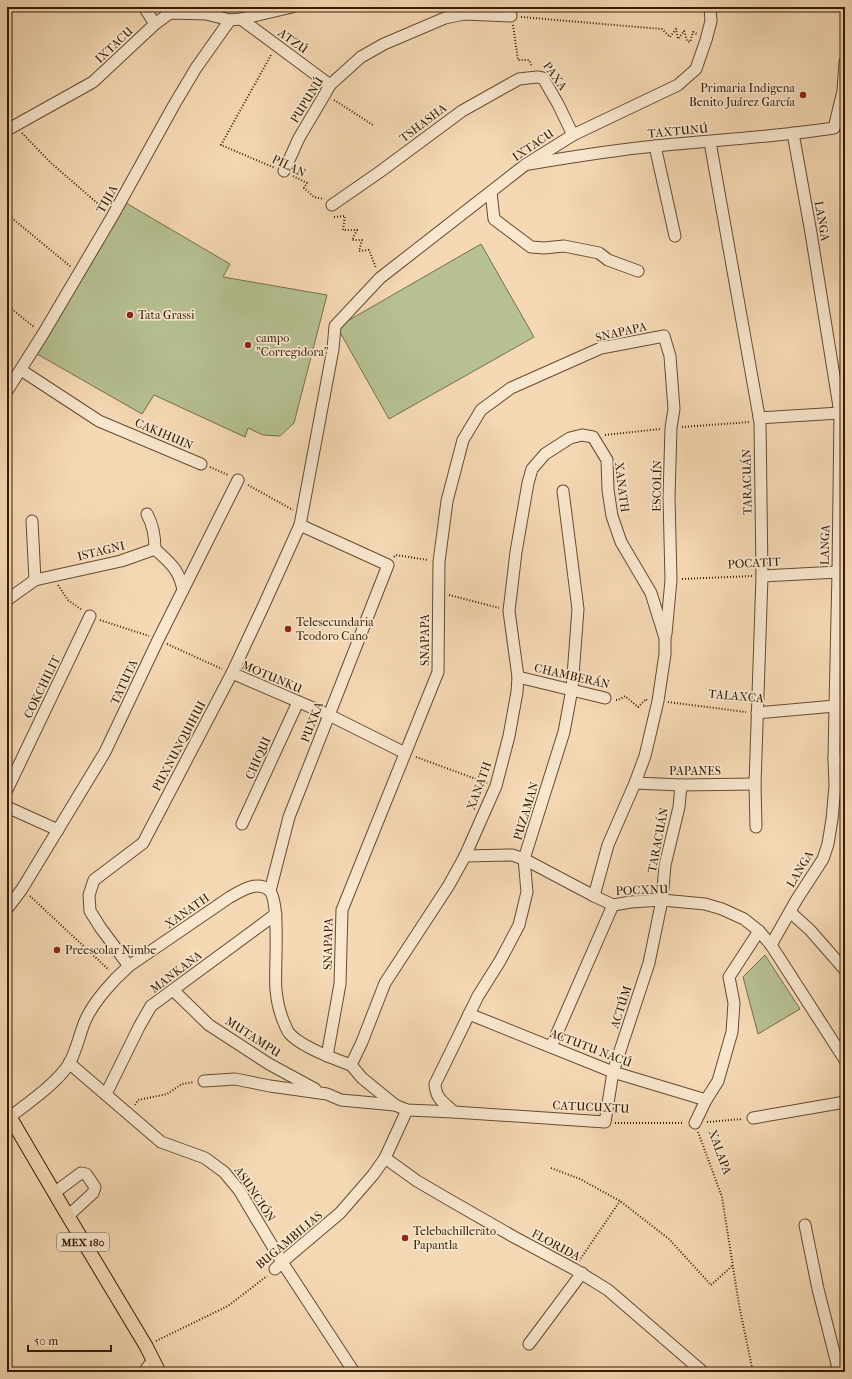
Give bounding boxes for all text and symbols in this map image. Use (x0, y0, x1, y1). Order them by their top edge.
street label: IXTACU (92, 23, 136, 66)
street label: ATZÚ (275, 24, 312, 57)
street label: PAXA (540, 59, 570, 93)
street label: PUPUNÚ (287, 73, 327, 126)
place label: Primaria Indigena Benito Juárez García (689, 81, 795, 109)
marker: Primaria Indigena Benito Juárez García (798, 90, 808, 100)
street label: TSHASHA (397, 101, 449, 145)
street label: TAXTUNÚ (647, 120, 710, 141)
street label: IXTACU (510, 126, 557, 164)
street label: PILAN (270, 152, 308, 180)
street label: TIJIA (93, 182, 121, 215)
street label: LANGA (812, 200, 832, 242)
place label: Tata Grassi (138, 308, 195, 322)
marker: Tata Grassi (125, 310, 135, 320)
street label: SNAPAPA (594, 319, 648, 345)
place label: campo "Corregidora" (256, 331, 329, 359)
marker: campo "Corregidora" (243, 340, 253, 350)
street label: CAKIHUIN (133, 415, 195, 453)
street label: TARACUÁN (738, 449, 755, 515)
street label: ESCOLÍN (649, 460, 664, 512)
street label: XANATH (612, 461, 632, 514)
street label: LANGA (818, 524, 832, 565)
street label: ISTAGNI (76, 538, 127, 564)
street label: POCATIT (727, 555, 782, 571)
street label: SNAPAPA (418, 614, 432, 666)
place label: Telesecundaria Teodoro Cano (296, 615, 374, 643)
marker: Telesecundaria Teodoro Cano (283, 624, 293, 634)
street label: COKCHILIT (21, 653, 64, 721)
street label: TATUTA (107, 657, 141, 707)
street label: MOTUNKU (240, 658, 305, 696)
street label: CHAMBERÁN (533, 660, 611, 691)
street label: TALAXCA (708, 687, 765, 705)
street label: PUXNUNQUIHUI (149, 698, 209, 793)
street label: PUXKA (298, 699, 326, 744)
street label: CHIQUI (242, 734, 274, 782)
street label: XANATH (464, 759, 494, 812)
street label: PAPANES (669, 764, 721, 778)
street label: PUZAMAN (510, 780, 542, 842)
street label: TARACUÁN (644, 806, 671, 874)
street label: LANGA (784, 848, 817, 890)
street label: POCXNU (615, 882, 669, 898)
street label: XANATH (162, 890, 212, 931)
street label: SNAPAPA (321, 918, 335, 970)
place label: Preescolar Nimbe (65, 943, 156, 957)
marker: Preescolar Nimbe (52, 945, 62, 955)
street label: MANKANA (147, 948, 205, 996)
street label: ACTÚM (606, 984, 634, 1031)
street label: MUTAMPU (223, 1014, 284, 1060)
street label: ACTUTU NACÚ (547, 1025, 635, 1070)
street label: CATUCUXTU (552, 1098, 631, 1116)
street label: XALAPA (705, 1128, 735, 1177)
street label: ASUNCIÓN (231, 1162, 279, 1224)
street label: BUGAMBILIAS (253, 1208, 325, 1272)
place label: Telebachillerato Papantla (413, 1224, 496, 1252)
street label: FLORIDA (529, 1226, 583, 1264)
road number: MEX 180 (57, 1233, 109, 1251)
marker: Telebachillerato Papantla (400, 1233, 410, 1243)
scale bar (28, 1327, 111, 1353)
text: 50 m (34, 1334, 58, 1348)

